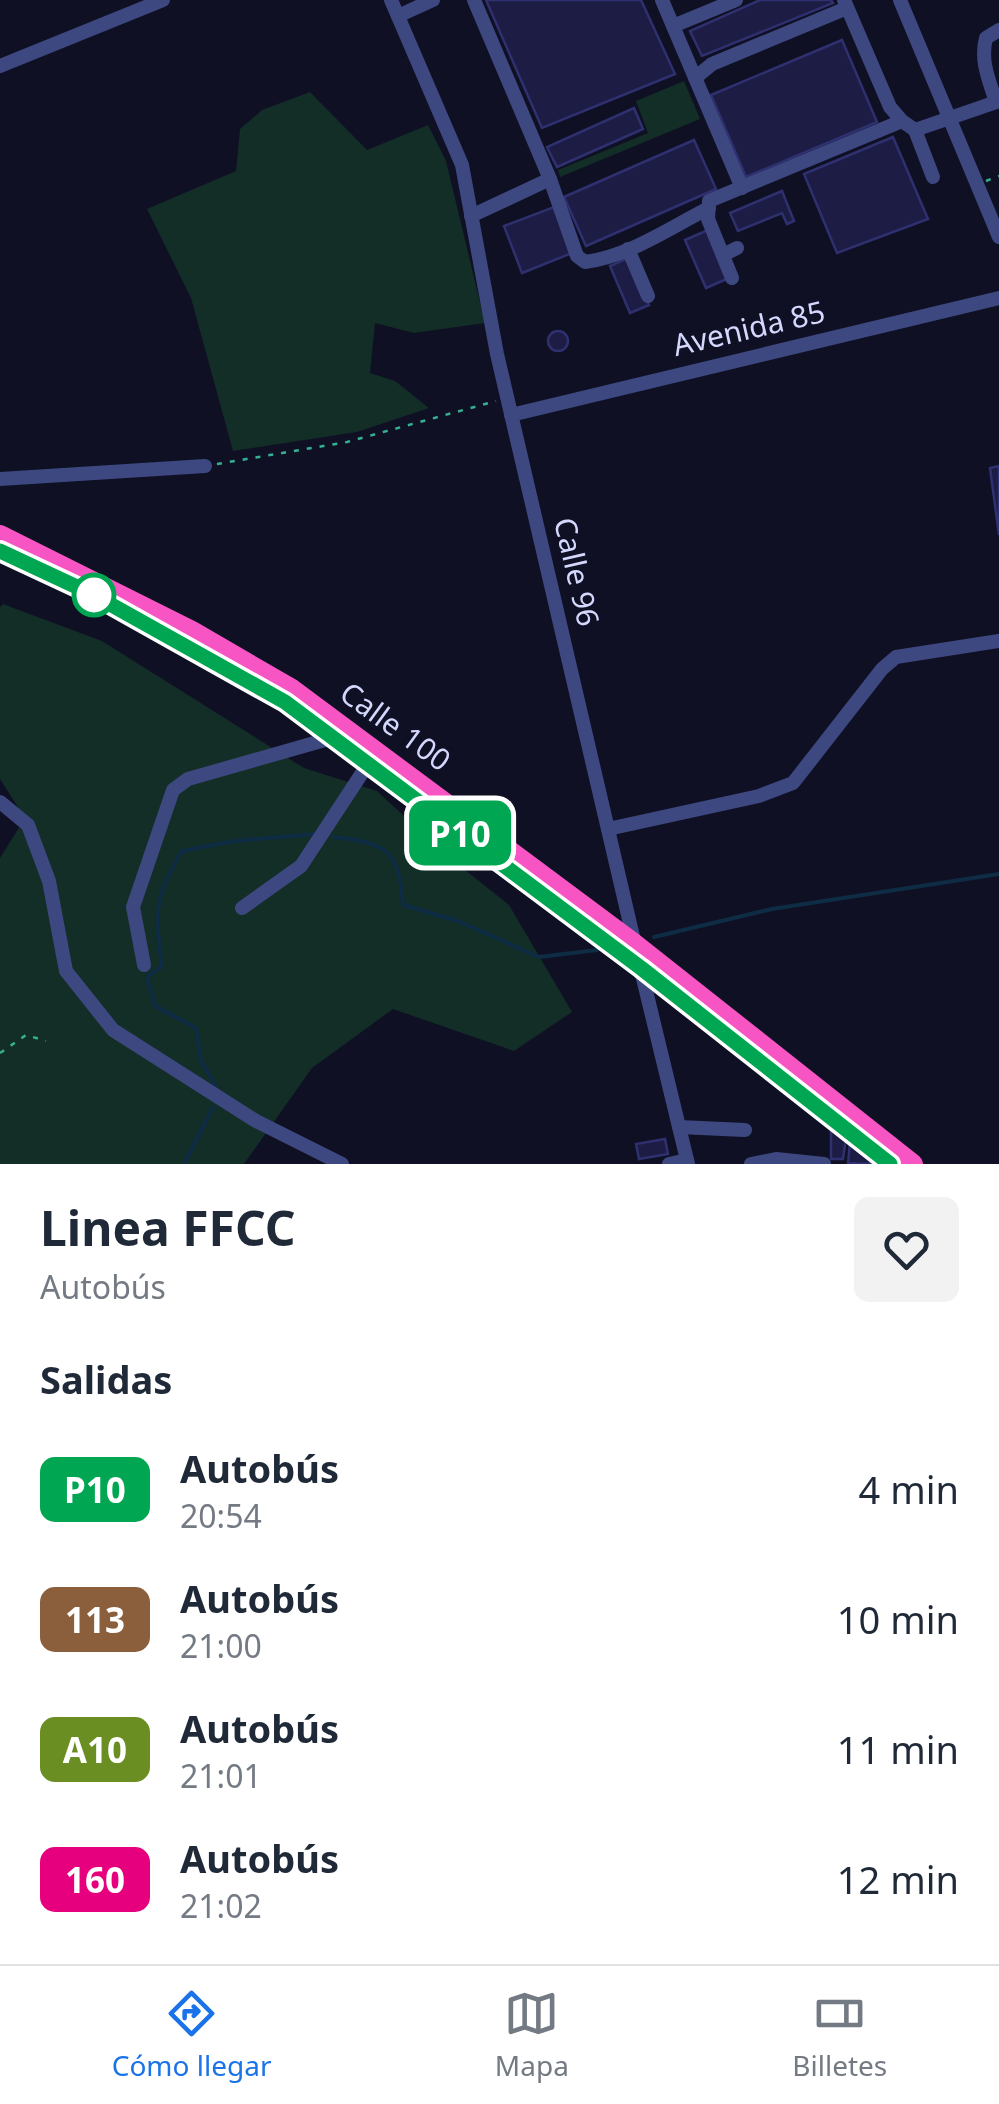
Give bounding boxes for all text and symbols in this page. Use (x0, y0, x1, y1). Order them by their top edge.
street label: Avenida 85 (669, 290, 829, 365)
street label: Calle 96 (545, 513, 610, 630)
unlabelled marker (73, 574, 115, 616)
street label: Calle 100 (332, 672, 459, 780)
line badge: P10 (402, 800, 518, 866)
text: P10 (429, 810, 491, 857)
text: Linea FFCC (40, 1195, 296, 1260)
button: heart (854, 1197, 959, 1302)
text: Autobús (40, 1265, 166, 1308)
text: Salidas (40, 1353, 172, 1405)
text: Autobús (180, 1442, 339, 1494)
text: 4 min (859, 1463, 959, 1515)
text: P10 (64, 1466, 126, 1513)
text: 20:54 (180, 1494, 262, 1537)
text: Autobús (180, 1572, 339, 1624)
text: 10 min (837, 1593, 959, 1645)
text: 113 (65, 1596, 125, 1643)
text: 21:00 (180, 1624, 262, 1667)
text: Autobús (180, 1702, 339, 1754)
text: 11 min (837, 1723, 959, 1775)
text: A10 (63, 1726, 127, 1773)
text: 21:01 (180, 1754, 262, 1797)
text: Autobús (180, 1832, 339, 1884)
text: 12 min (837, 1853, 959, 1905)
text: 160 (65, 1856, 125, 1903)
text: 21:02 (180, 1884, 262, 1927)
tab: Cómo llegar (112, 1986, 271, 2084)
tab: Mapa (495, 1986, 569, 2084)
tab: Billetes (792, 1986, 887, 2084)

